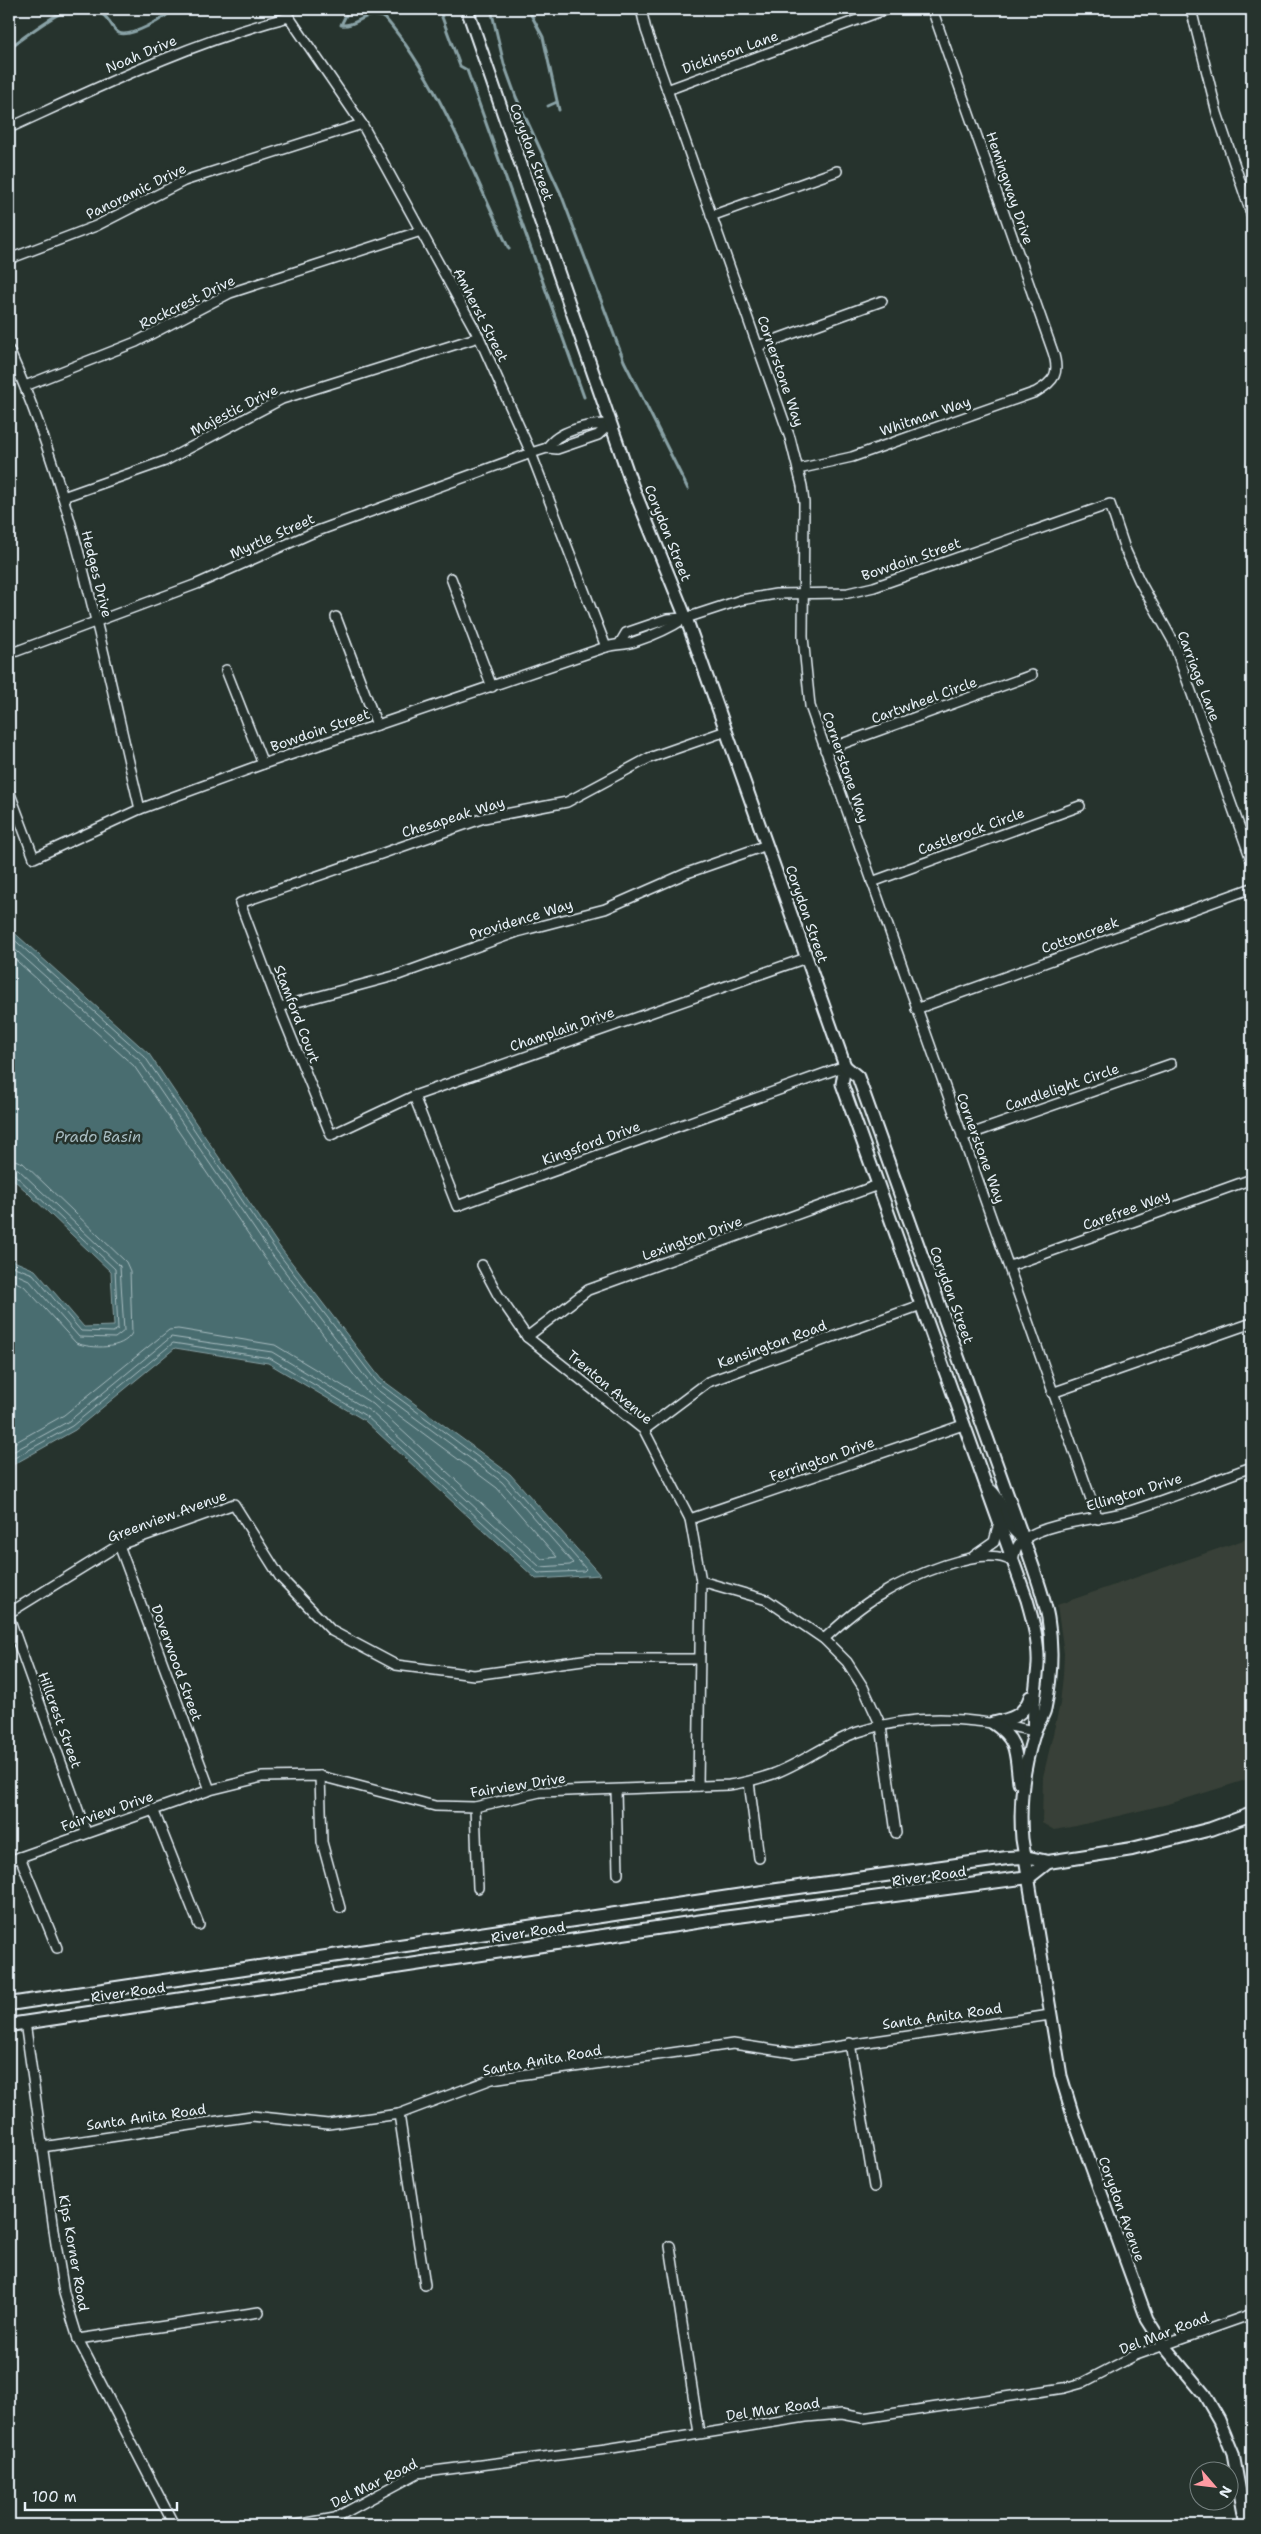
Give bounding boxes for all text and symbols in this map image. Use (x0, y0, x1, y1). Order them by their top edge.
street label: Dickinson Lane (679, 26, 781, 78)
street label: Noah Drive (103, 31, 179, 77)
street label: Corydon Street (506, 101, 558, 203)
street label: Hemingway Drive (982, 129, 1038, 247)
street label: Panoramic Drive (83, 159, 189, 223)
street label: Amherst Street (450, 265, 512, 365)
street label: Rockcrest Drive (136, 271, 238, 333)
street label: Cornerstone Way (754, 313, 808, 429)
street label: Majestic Drive (187, 380, 281, 440)
street label: Whitman Way (877, 392, 973, 440)
street label: Corydon Street (640, 482, 696, 584)
street label: Myrtle Street (227, 509, 317, 563)
street label: Hedges Drive (78, 529, 117, 619)
street label: Bowdoin Street (859, 534, 963, 584)
street label: Carriage Lane (1173, 628, 1225, 724)
street label: Cartwheel Circle (869, 672, 979, 727)
street label: Bowdoin Street (268, 705, 372, 755)
street label: Cornerstone Way (819, 709, 873, 825)
street label: Chesapeak Way (399, 793, 507, 841)
street label: Castlerock Circle (915, 803, 1027, 859)
street label: Corydon Street (782, 863, 832, 965)
street label: Providence Way (467, 895, 575, 943)
street label: Cottoncreek (1039, 913, 1121, 957)
street label: Stamford Court (270, 962, 324, 1066)
street label: Champlain Drive (507, 1003, 617, 1055)
street label: Candlelight Circle (1003, 1059, 1121, 1115)
street label: Cornerstone Way (953, 1090, 1009, 1206)
street label: Kingsford Drive (539, 1117, 643, 1169)
water label: Prado Basin (55, 1127, 141, 1147)
street label: Carefree Way (1080, 1186, 1172, 1234)
street label: Lexington Drive (640, 1212, 745, 1264)
street label: Corydon Street (926, 1244, 978, 1346)
street label: Kensington Road (715, 1316, 829, 1372)
street label: Trenton Avenue (564, 1346, 657, 1428)
street label: Ferrington Drive (767, 1433, 877, 1485)
street label: Ellington Drive (1084, 1469, 1184, 1515)
street label: Greenview Avenue (105, 1486, 229, 1546)
street label: Doverwood Street (148, 1602, 206, 1724)
street label: Hillcrest Street (34, 1669, 86, 1771)
street label: Fairview Drive (469, 1769, 567, 1801)
street label: Fairview Drive (59, 1787, 155, 1835)
street label: River Road (891, 1862, 967, 1890)
street label: River Road (490, 1917, 567, 1947)
street label: River Road (90, 1978, 166, 2006)
street label: Santa Anita Road (881, 1999, 1003, 2033)
street label: Santa Anita Road (481, 2041, 603, 2079)
street label: Santa Anita Road (85, 2100, 207, 2134)
street label: Corydon Avenue (1095, 2154, 1149, 2264)
street label: Kips Korner Road (55, 2193, 93, 2313)
street label: Del Mar Road (1117, 2308, 1211, 2358)
street label: Del Mar Road (725, 2394, 821, 2424)
street label: Del Mar Road (328, 2454, 420, 2512)
north arrow (1188, 2462, 1238, 2512)
scale bar (25, 2479, 178, 2511)
text: N (1215, 2483, 1236, 2501)
text: 100 m (32, 2487, 77, 2507)

